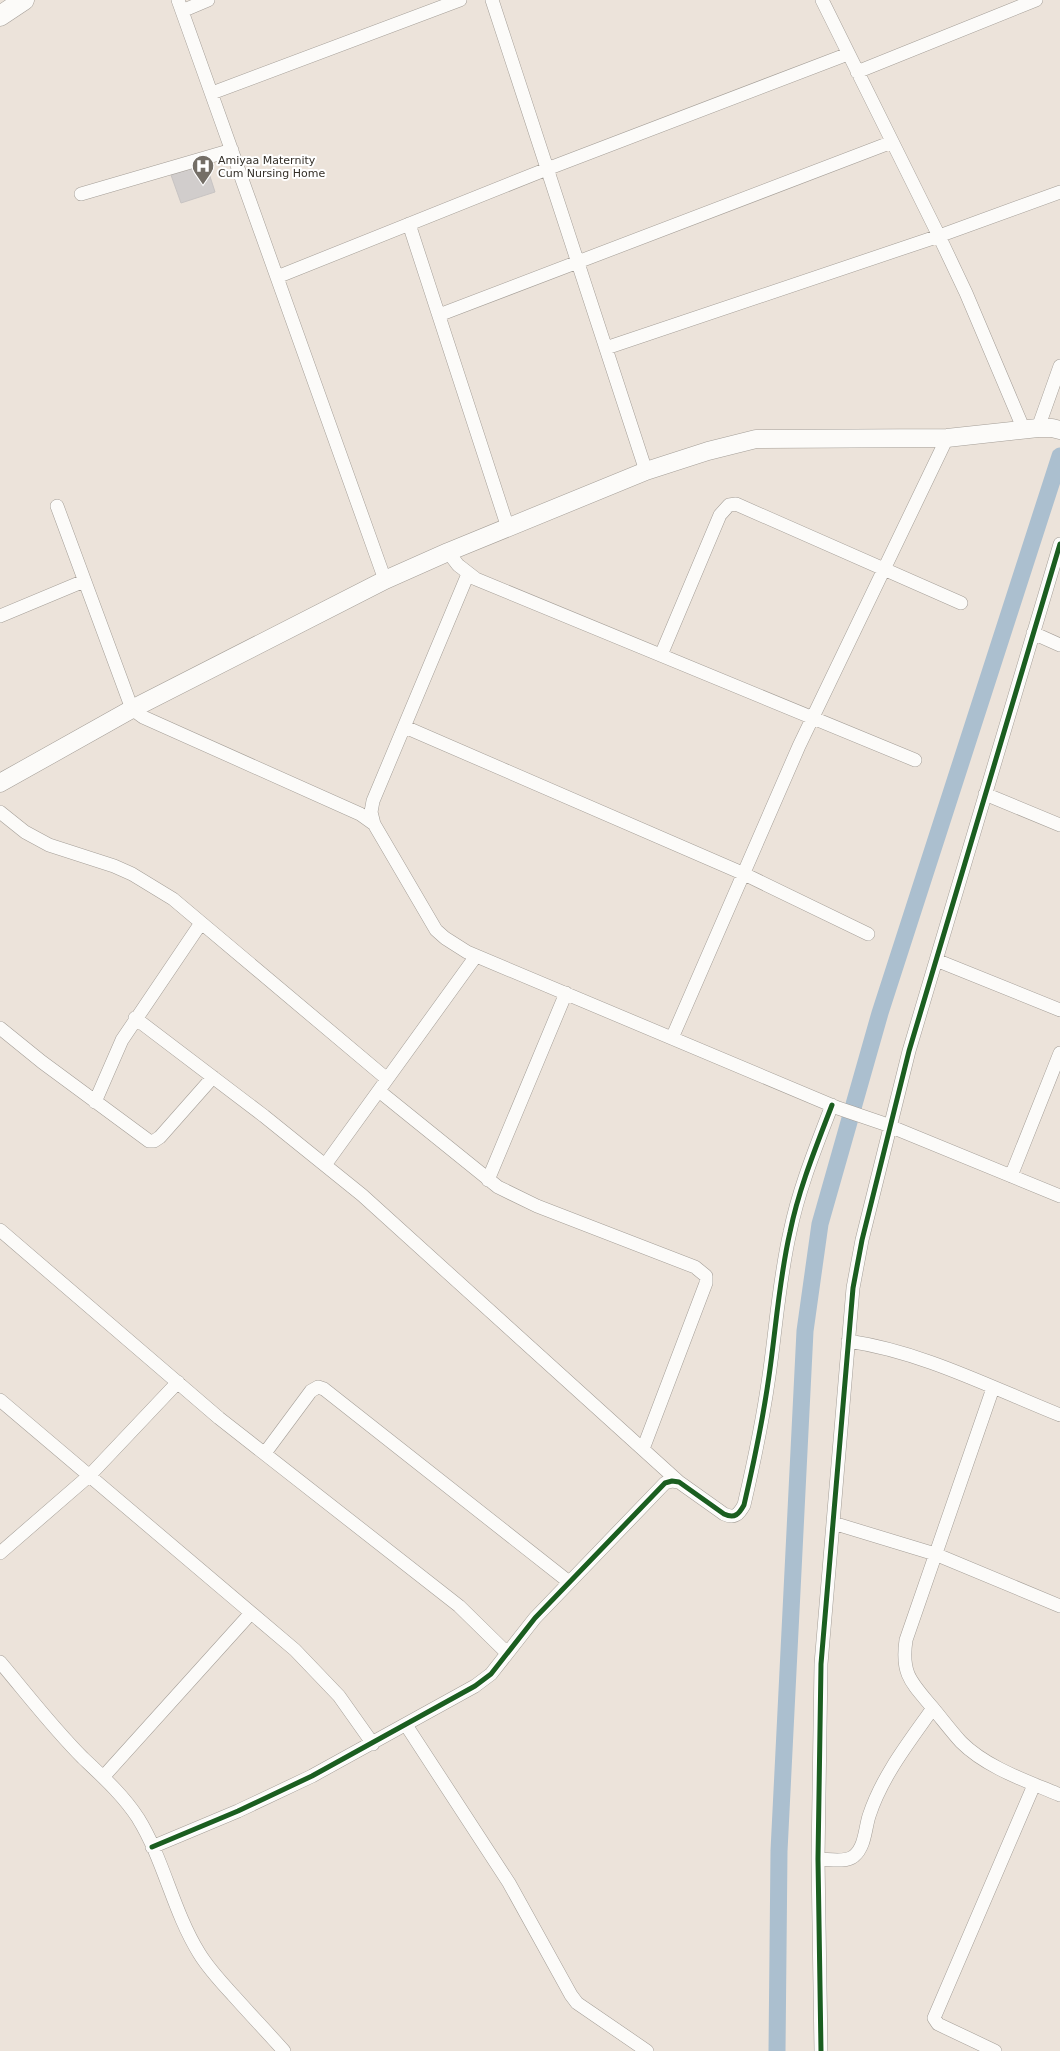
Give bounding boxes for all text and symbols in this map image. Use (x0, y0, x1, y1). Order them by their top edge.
hospital icon: Amiyaa Maternity Cum Nursing Home (190, 153, 216, 186)
place label: Amiyaa Maternity Cum Nursing Home (218, 154, 326, 180)

